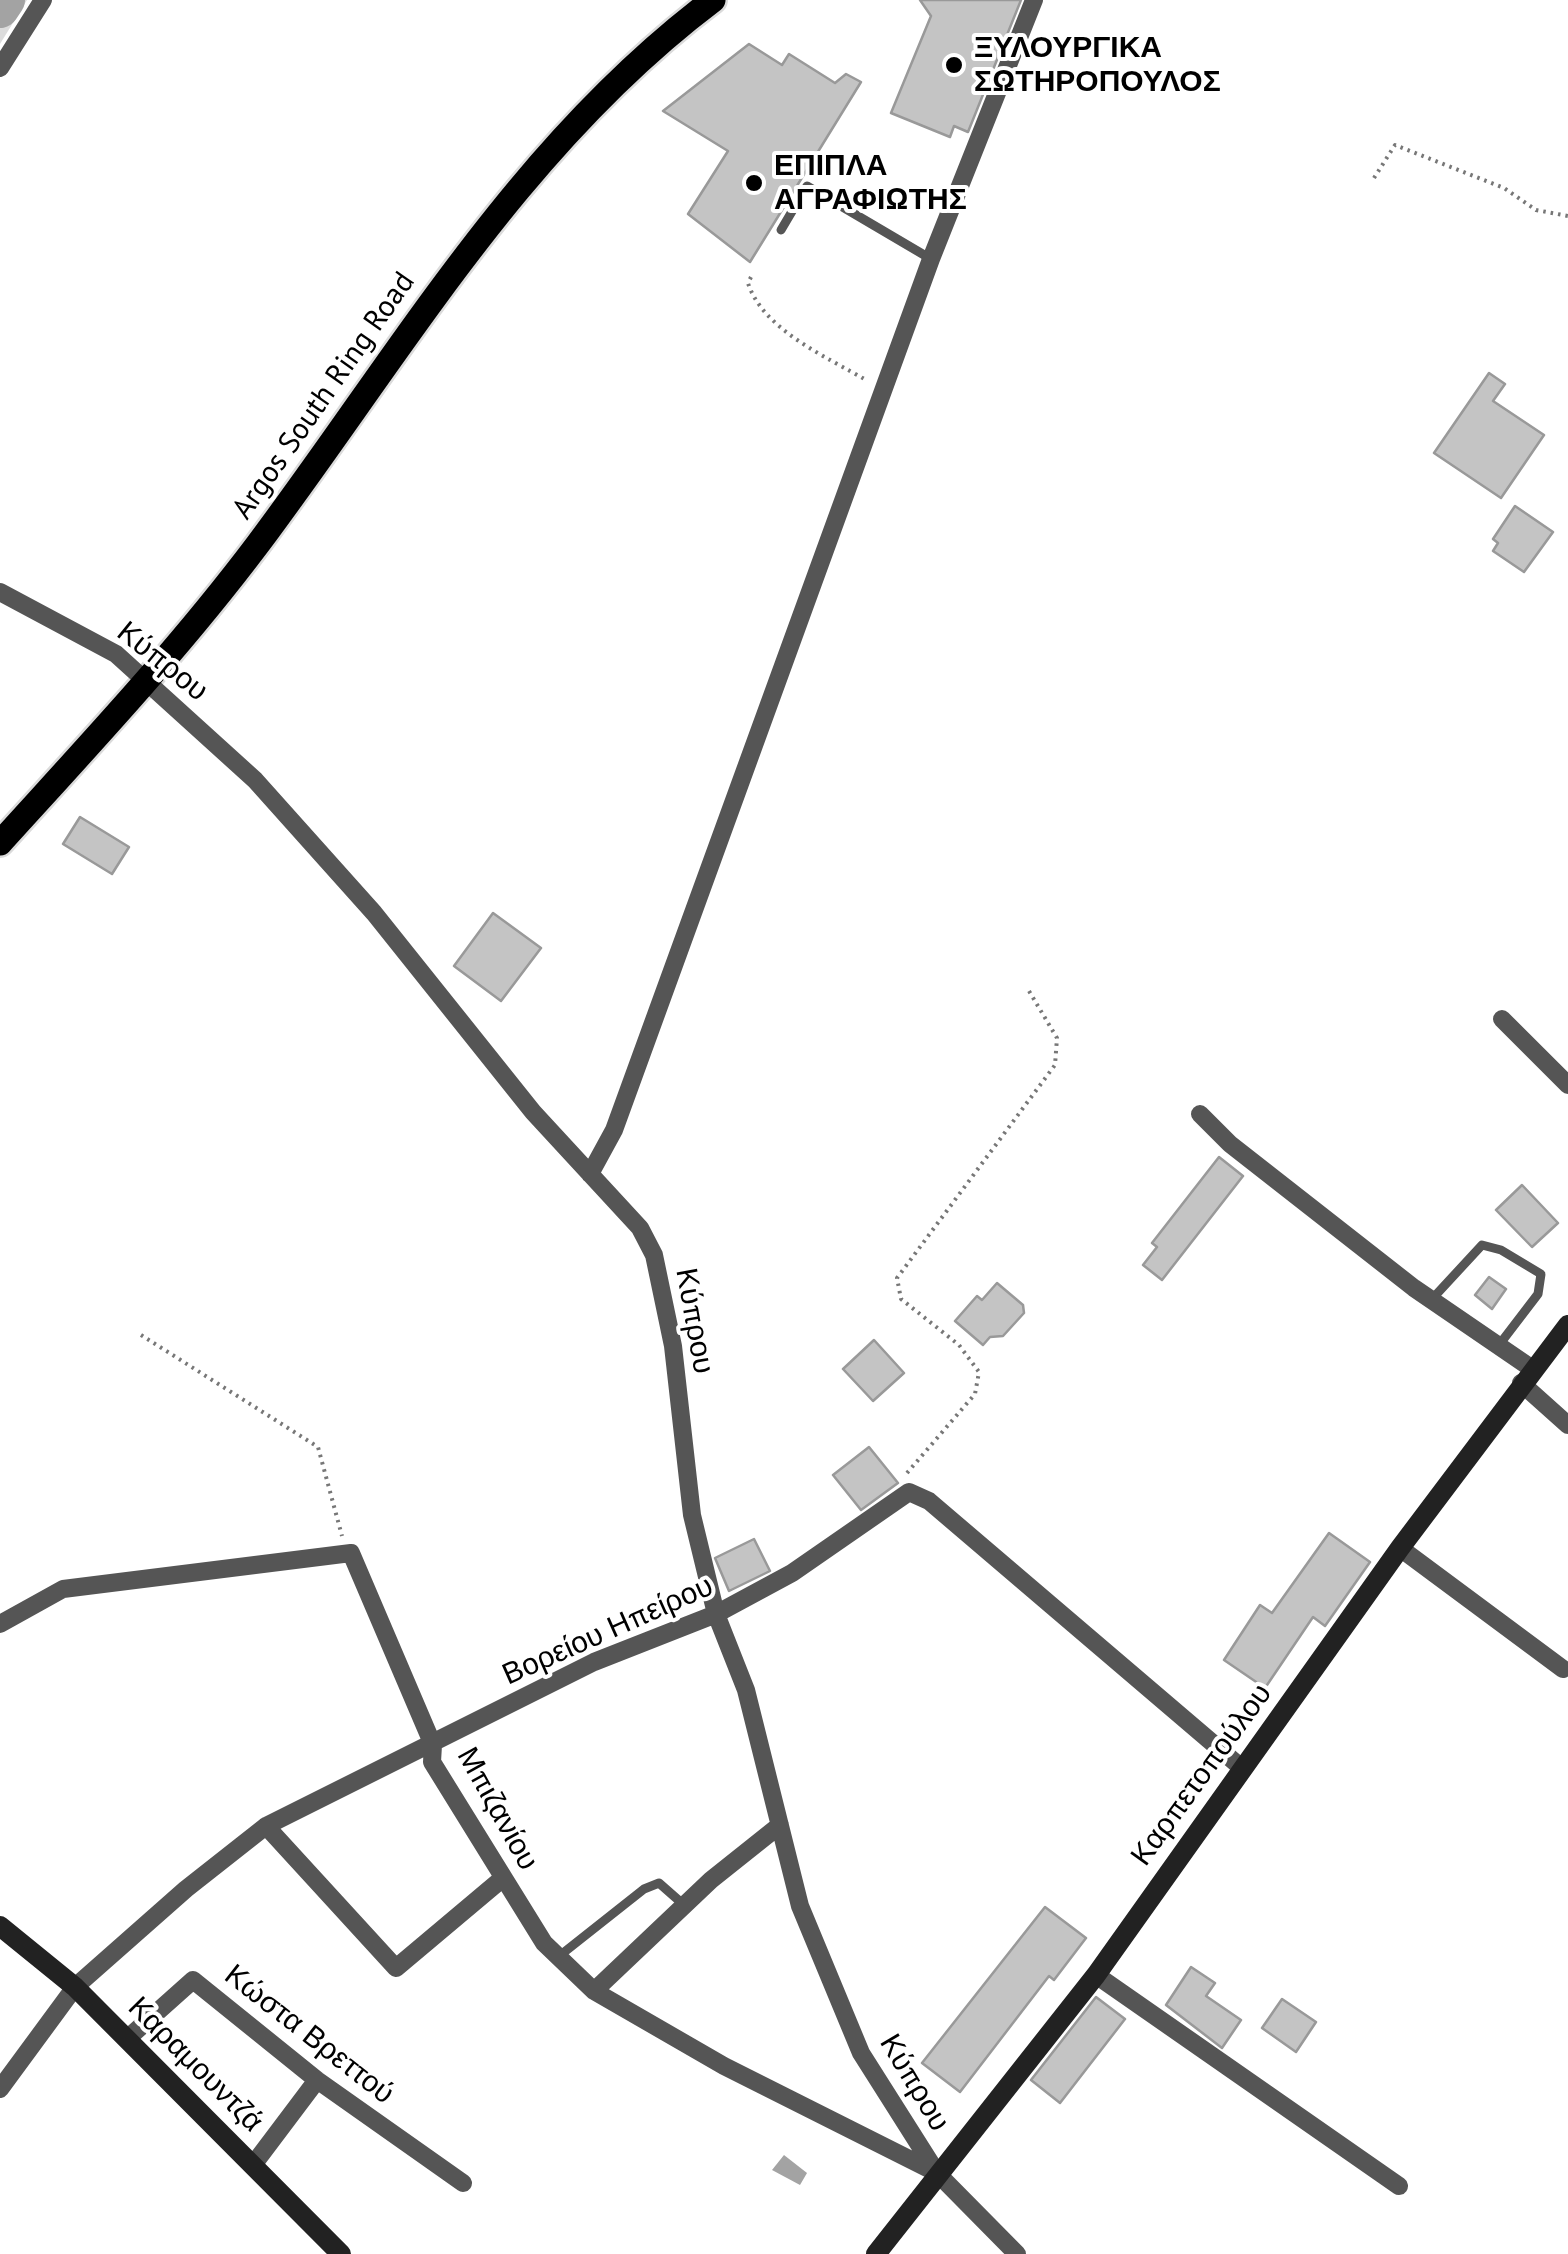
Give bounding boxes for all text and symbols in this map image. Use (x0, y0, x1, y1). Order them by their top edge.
place label: ΞΥΛΟΥΡΓΙΚΑ ΣΩΤΗΡΟΠΟΥΛΟΣ (974, 30, 1221, 100)
marker: ΞΥΛΟΥΡΓΙΚΑ ΣΩΤΗΡΟΠΟΥΛΟΣ (943, 54, 965, 76)
place label: ΕΠΙΠΛΑ ΑΓΡΑΦΙΩΤΗΣ (774, 148, 967, 218)
marker: ΕΠΙΠΛΑ ΑΓΡΑΦΙΩΤΗΣ (743, 172, 765, 194)
street label: Argos South Ring Road (225, 266, 423, 526)
street label: Κύπρου (109, 615, 215, 709)
street label: Κύπρου (667, 1265, 721, 1377)
street label: Βορείου Ηπείρου (497, 1568, 719, 1694)
street label: Καρπετοπούλου (1124, 1677, 1280, 1873)
street label: Μπιζανίου (449, 1741, 545, 1877)
street label: Κώστα Βρεττού (217, 1958, 401, 2112)
street label: Καραμουντζά (120, 1990, 270, 2140)
street label: Κύπρου (871, 2028, 957, 2138)

